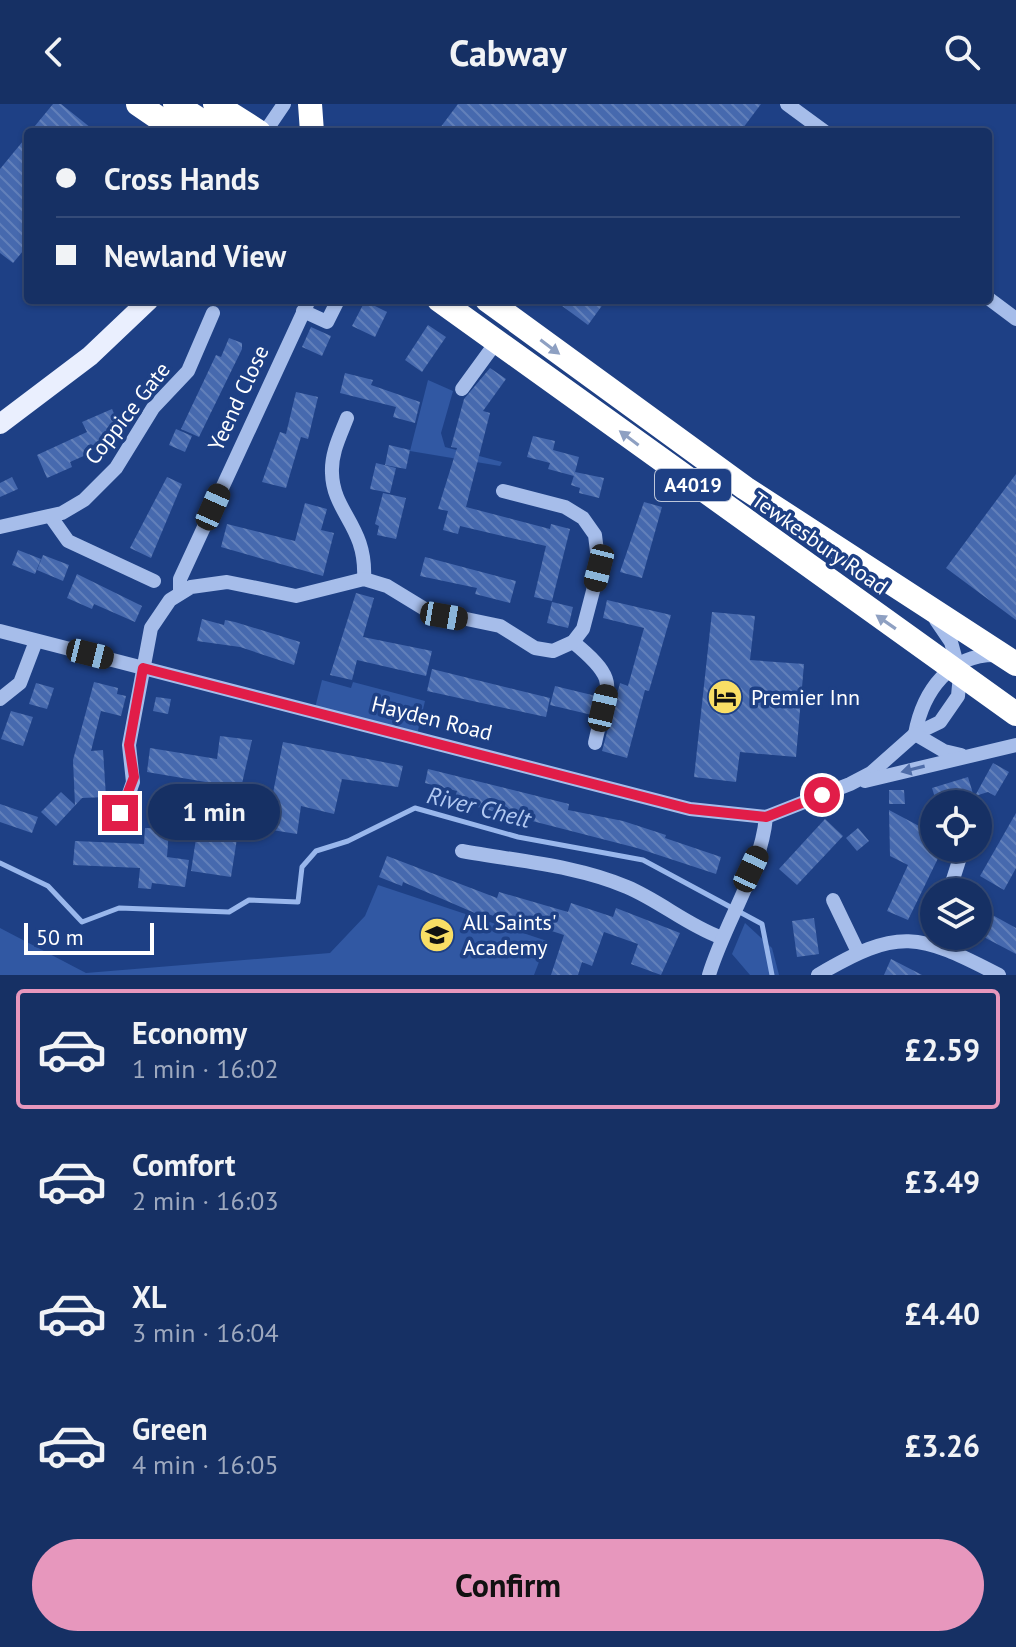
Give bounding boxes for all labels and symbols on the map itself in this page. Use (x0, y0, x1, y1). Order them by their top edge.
one-way arrow (539, 338, 560, 354)
street label: Yeend Close (201, 341, 275, 455)
street label: Coppice Gate (78, 356, 176, 470)
one-way arrow (618, 430, 640, 446)
road number: A4019 (655, 469, 731, 501)
car (192, 480, 234, 534)
street label: Tewkesbury Road (746, 486, 894, 600)
car (582, 542, 616, 594)
car (418, 600, 470, 632)
one-way arrow (875, 614, 897, 630)
car (64, 637, 116, 671)
hotel icon: Premier Inn (706, 678, 744, 716)
car (586, 682, 620, 734)
place label: Premier Inn (751, 683, 860, 711)
street label: Hayden Road (369, 689, 495, 747)
one-way arrow (900, 763, 925, 776)
route start (804, 777, 840, 813)
water label: River Chelt (424, 779, 536, 835)
callout: 1 min (148, 785, 280, 841)
route end (102, 795, 138, 831)
car (730, 842, 772, 896)
place label: All Saints' Academy (463, 908, 557, 961)
school or university icon: All Saints' Academy (418, 916, 456, 954)
scale bar (24, 919, 154, 955)

